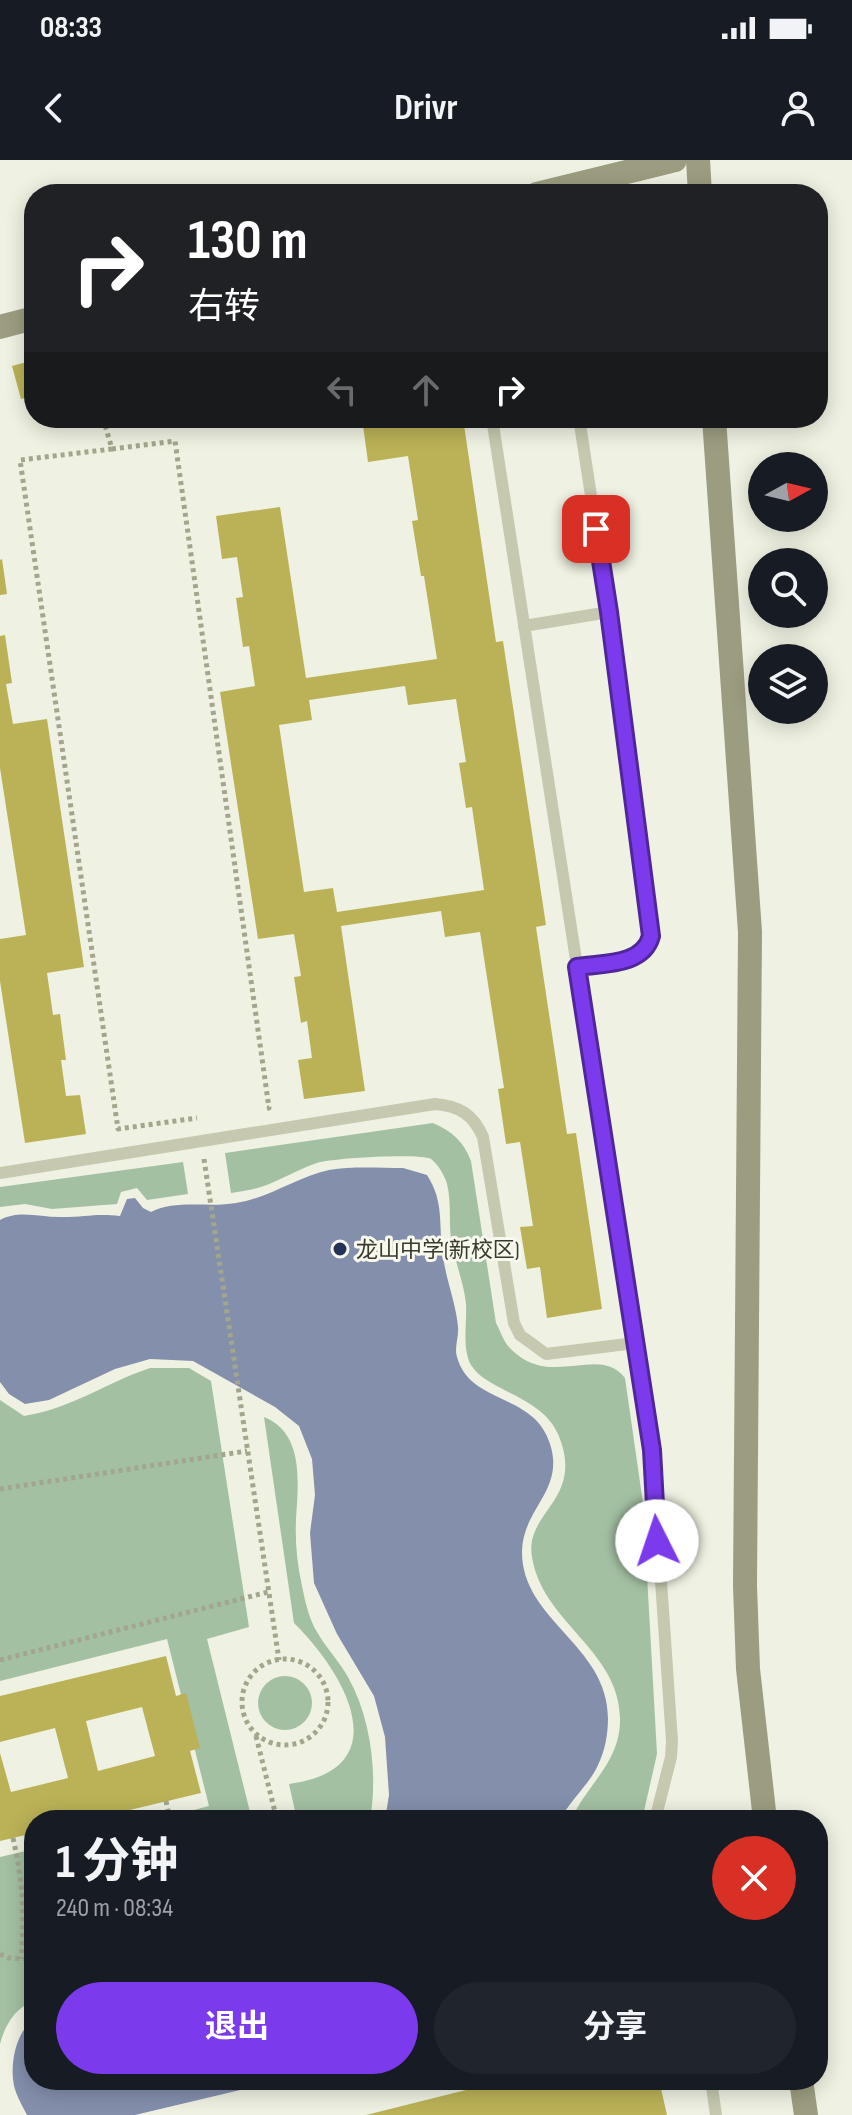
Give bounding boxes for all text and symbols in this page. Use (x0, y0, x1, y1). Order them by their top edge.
text: 08:33 (40, 10, 102, 46)
icon: back (32, 86, 76, 130)
icon: person (776, 86, 820, 130)
text: Drivr (394, 87, 458, 130)
text: 130 m (188, 208, 308, 275)
icon: right (56, 216, 160, 320)
text: 右转 (188, 286, 260, 329)
icon: left (320, 368, 364, 412)
icon: ahead (404, 368, 448, 412)
icon: right (488, 368, 532, 412)
north arrow (748, 452, 828, 532)
map controls (748, 452, 828, 724)
pin (562, 495, 630, 563)
icon: arrive (574, 507, 618, 551)
button: search (748, 548, 828, 628)
button: layers (748, 644, 828, 724)
place label: 龙山中学(新校区) (356, 1237, 520, 1264)
marker: 龙山中学(新校区) (331, 1240, 349, 1258)
position arrow (615, 1499, 699, 1583)
text: 1 分钟 (56, 1834, 178, 1891)
button: close (712, 1836, 796, 1920)
text: 240 m · 08:34 (56, 1893, 173, 1924)
button: 退出 (56, 1982, 418, 2074)
button: 分享 (434, 1982, 796, 2074)

